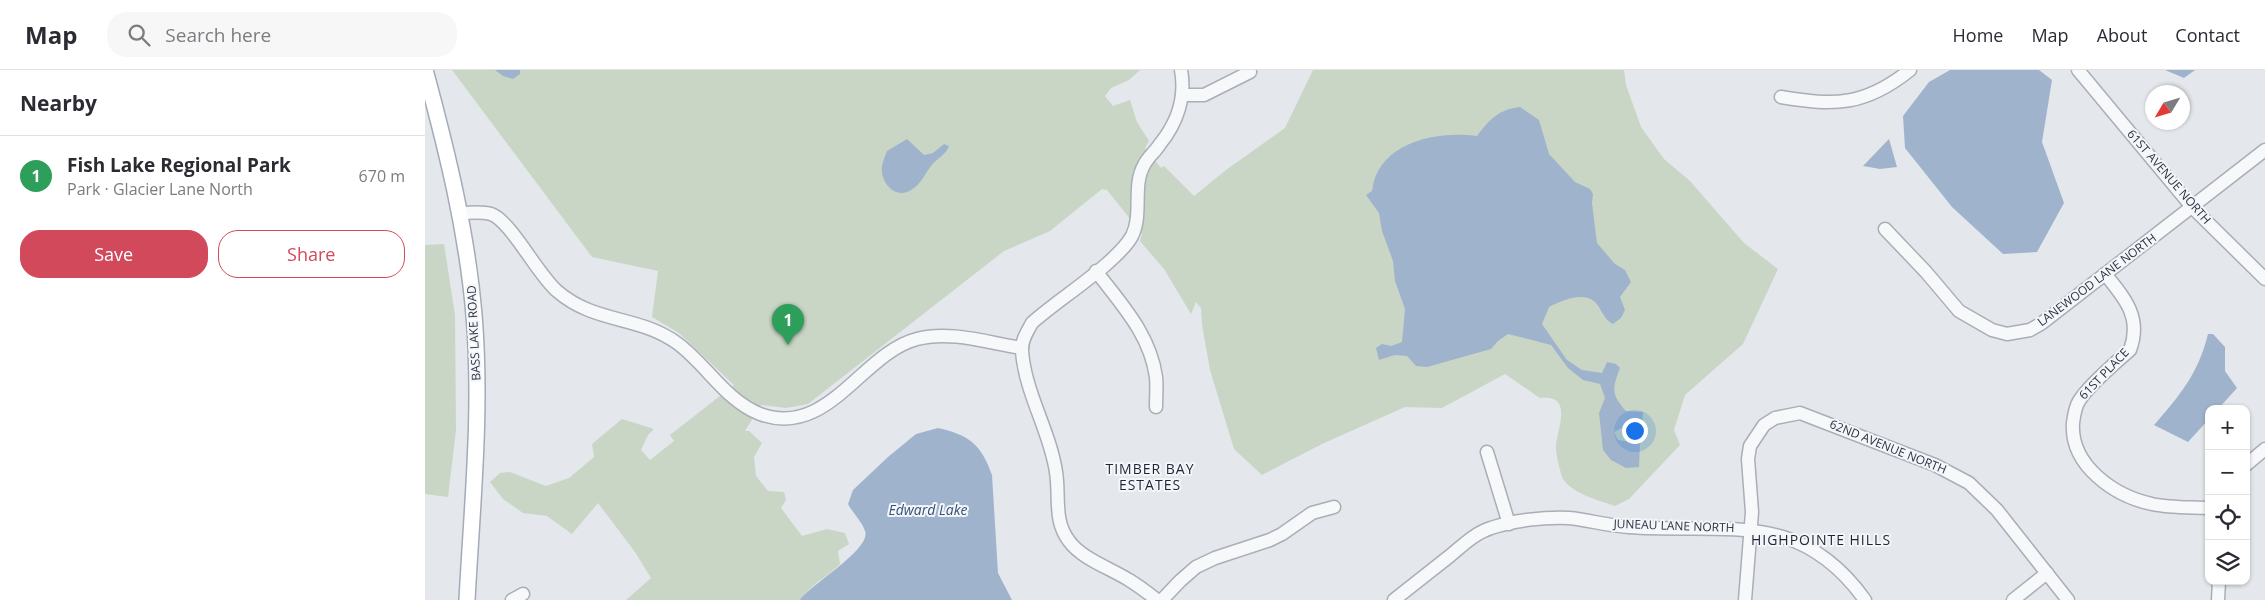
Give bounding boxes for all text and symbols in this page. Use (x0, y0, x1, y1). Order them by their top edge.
search box (107, 12, 457, 57)
text: Map (25, 18, 77, 51)
icon: search (125, 21, 153, 49)
text: Search here (165, 22, 271, 48)
text: Home (1953, 23, 2003, 47)
text: Map (2031, 23, 2069, 47)
text: About (2097, 23, 2147, 47)
text: Contact (2175, 23, 2240, 47)
north arrow (2145, 85, 2190, 130)
text: Nearby (20, 89, 97, 117)
street label: 61ST AVENUE NORTH (2124, 126, 2215, 228)
text: Fish Lake Regional Park (67, 152, 291, 178)
text: 1 (31, 165, 41, 187)
text: 670 m (359, 165, 405, 187)
text: Park · Glacier Lane North (67, 178, 253, 200)
street label: LANEWOOD LANE NORTH (2034, 229, 2160, 330)
button: Save (20, 230, 208, 278)
button: Share (218, 230, 405, 278)
street label: BASS LAKE ROAD (463, 285, 484, 381)
pin: 1 (772, 304, 804, 345)
street label: 61ST PLACE (2075, 344, 2132, 403)
map controls (2205, 405, 2250, 585)
button: + (2205, 405, 2250, 450)
street label: 62ND AVENUE NORTH (1827, 415, 1949, 478)
your location (1622, 418, 1648, 444)
button: − (2205, 450, 2250, 495)
district label: TIMBER BAY ESTATES (1105, 459, 1195, 494)
button: locate (2205, 495, 2250, 540)
water label: Edward Lake (889, 500, 967, 519)
street label: JUNEAU LANE NORTH (1612, 515, 1735, 536)
district label: HIGHPOINTE HILLS (1751, 530, 1891, 549)
button: layers (2205, 540, 2250, 585)

